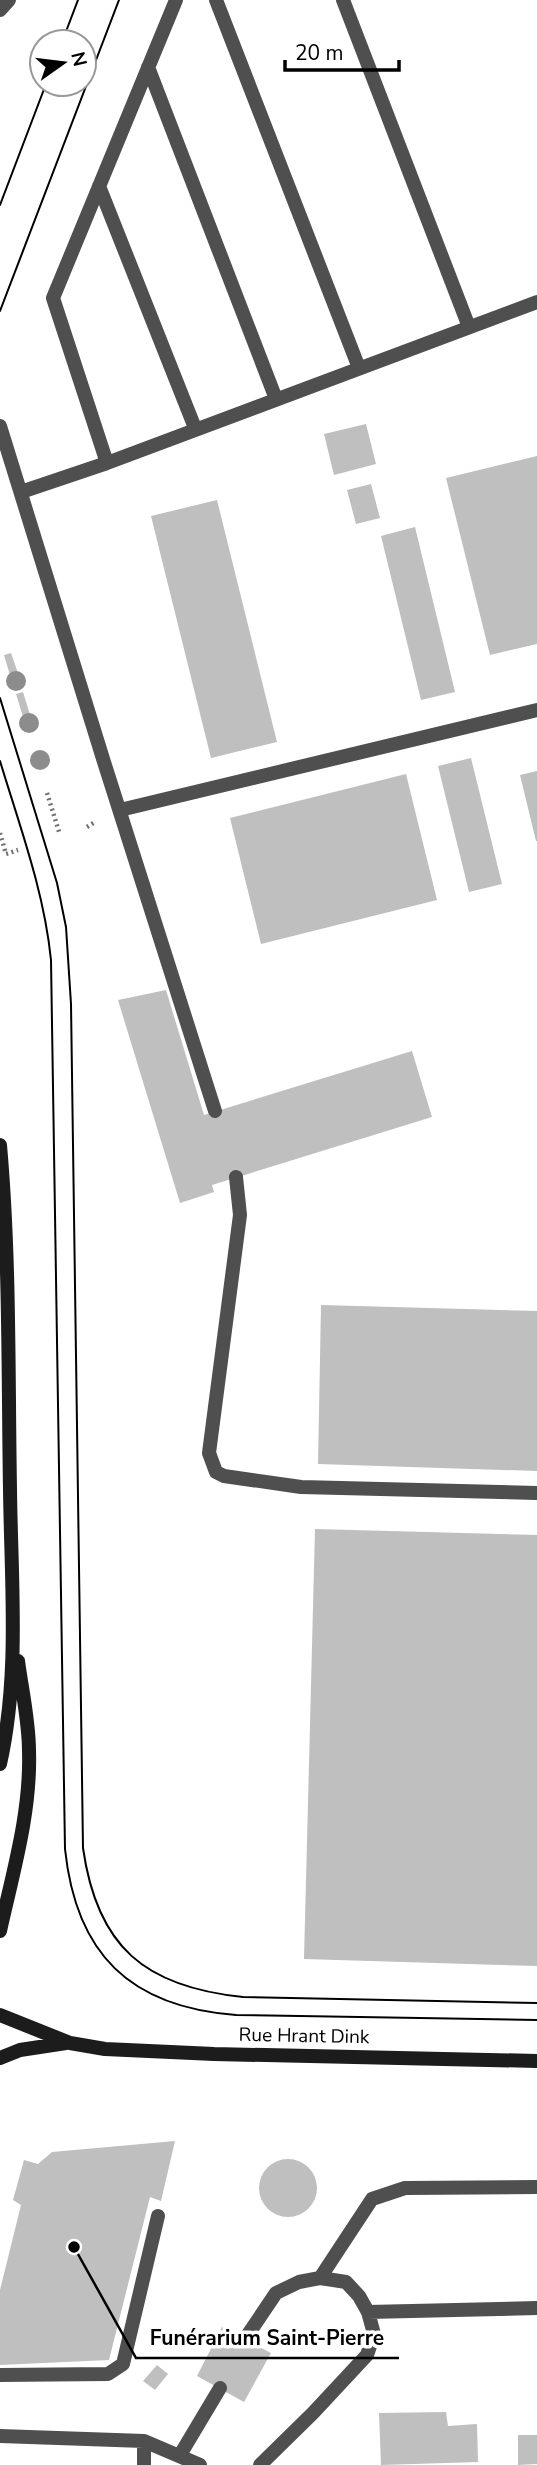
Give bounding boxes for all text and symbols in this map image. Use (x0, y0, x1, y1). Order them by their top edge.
north arrow (28, 28, 98, 98)
scale bar (285, 28, 399, 72)
text: 20 m (295, 39, 344, 67)
text: N (64, 49, 93, 69)
street label: Rue Hrant Dink (238, 2022, 370, 2050)
callout: Funérarium Saint-Pierre (136, 2316, 399, 2358)
text: Funérarium Saint-Pierre (150, 2324, 384, 2352)

